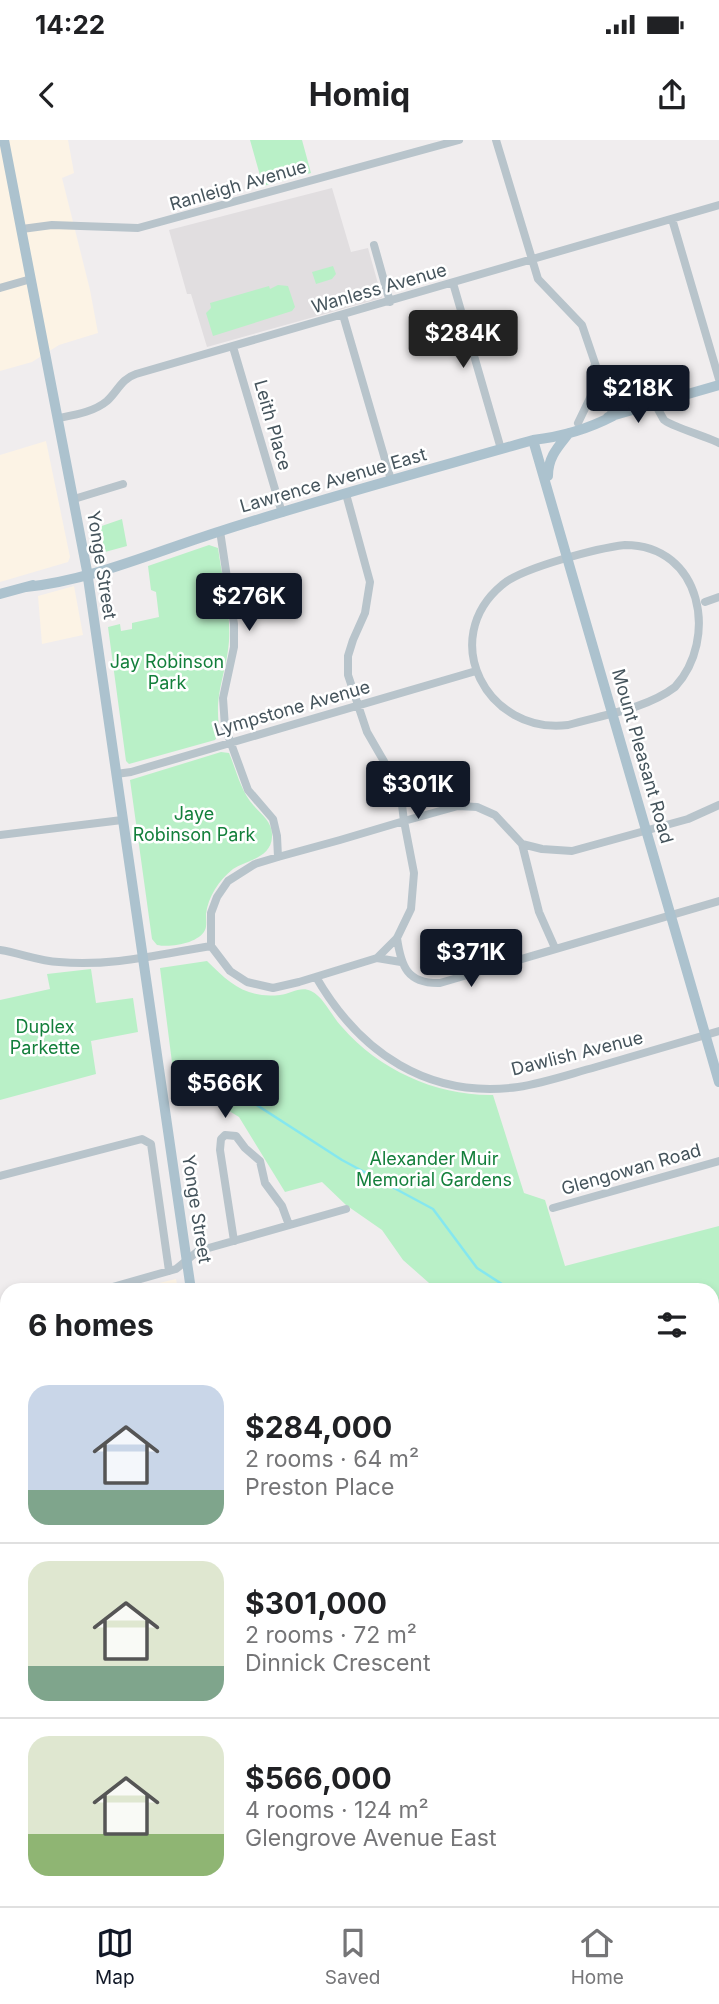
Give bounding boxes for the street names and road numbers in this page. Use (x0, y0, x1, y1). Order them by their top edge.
street label: Ranleigh Avenue (167, 155, 309, 215)
street label: Wanless Avenue (309, 259, 449, 317)
street label: Leith Place (250, 377, 296, 473)
street label: Lawrence Avenue East (237, 443, 429, 517)
street label: Yonge Street (83, 509, 121, 621)
street label: Mount Pleasant Road (608, 666, 678, 846)
street label: Lympstone Avenue (212, 676, 372, 740)
street label: Dawlish Avenue (509, 1026, 645, 1080)
street label: Glengowan Road (559, 1139, 703, 1199)
street label: Yonge Street (178, 1153, 216, 1265)

